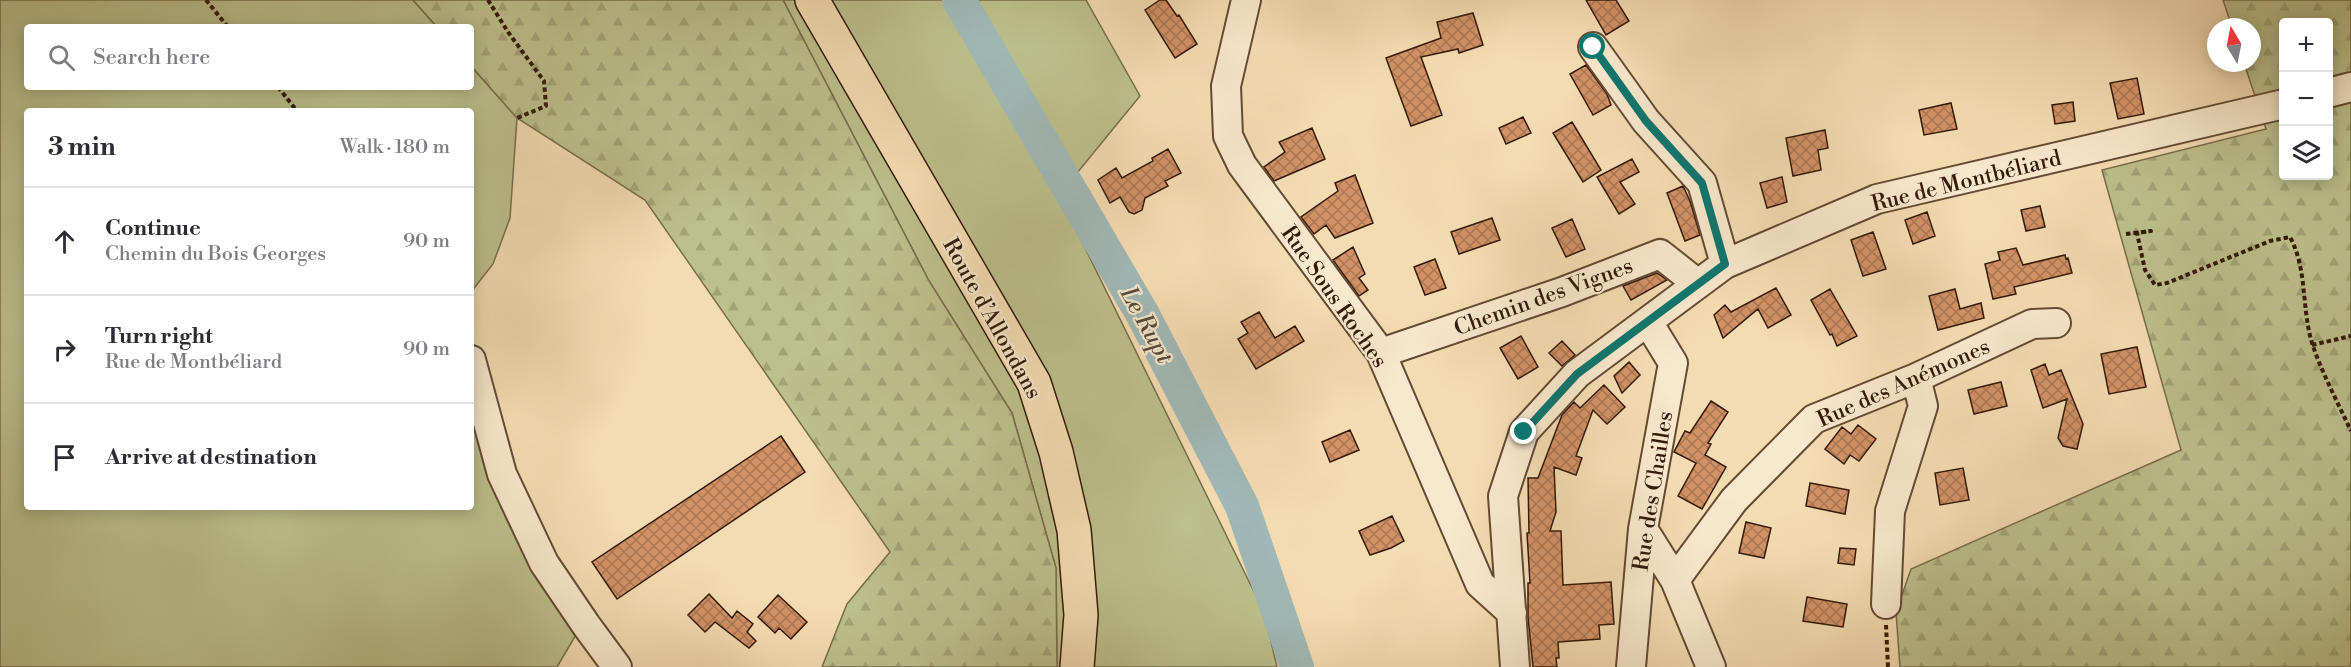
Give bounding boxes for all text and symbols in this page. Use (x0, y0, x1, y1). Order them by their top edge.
north arrow (2207, 18, 2261, 72)
map controls (2279, 18, 2333, 180)
button: + (2279, 18, 2333, 72)
search box (24, 24, 474, 90)
route start (1579, 33, 1605, 59)
icon: search (45, 41, 78, 74)
text: Search here (93, 44, 210, 71)
button: − (2279, 72, 2333, 126)
button: layers (2279, 126, 2333, 180)
text: 3 min (48, 131, 116, 163)
text: Walk · 180 m (340, 135, 450, 160)
street label: Rue de Montbéliard (1869, 145, 2065, 218)
text: Continue (105, 215, 201, 242)
street label: Rue Sous Roches (1275, 221, 1393, 373)
icon: ahead (48, 225, 81, 258)
text: 90 m (403, 229, 450, 254)
street label: Route d’Allondans (936, 234, 1047, 404)
text: Chemin du Bois Georges (105, 242, 326, 267)
street label: Chemin des Vignes (1450, 253, 1637, 342)
water label: Le Rupt (1112, 281, 1180, 370)
text: Turn right (105, 323, 213, 350)
icon: right (48, 333, 81, 366)
street label: Rue des Anémones (1813, 333, 1994, 434)
text: 90 m (403, 337, 450, 362)
text: Rue de Montbéliard (105, 350, 282, 375)
street label: Rue des Chailles (1628, 409, 1679, 573)
route end (1510, 418, 1536, 444)
icon: arrive (48, 441, 81, 474)
text: Arrive at destination (105, 444, 317, 471)

